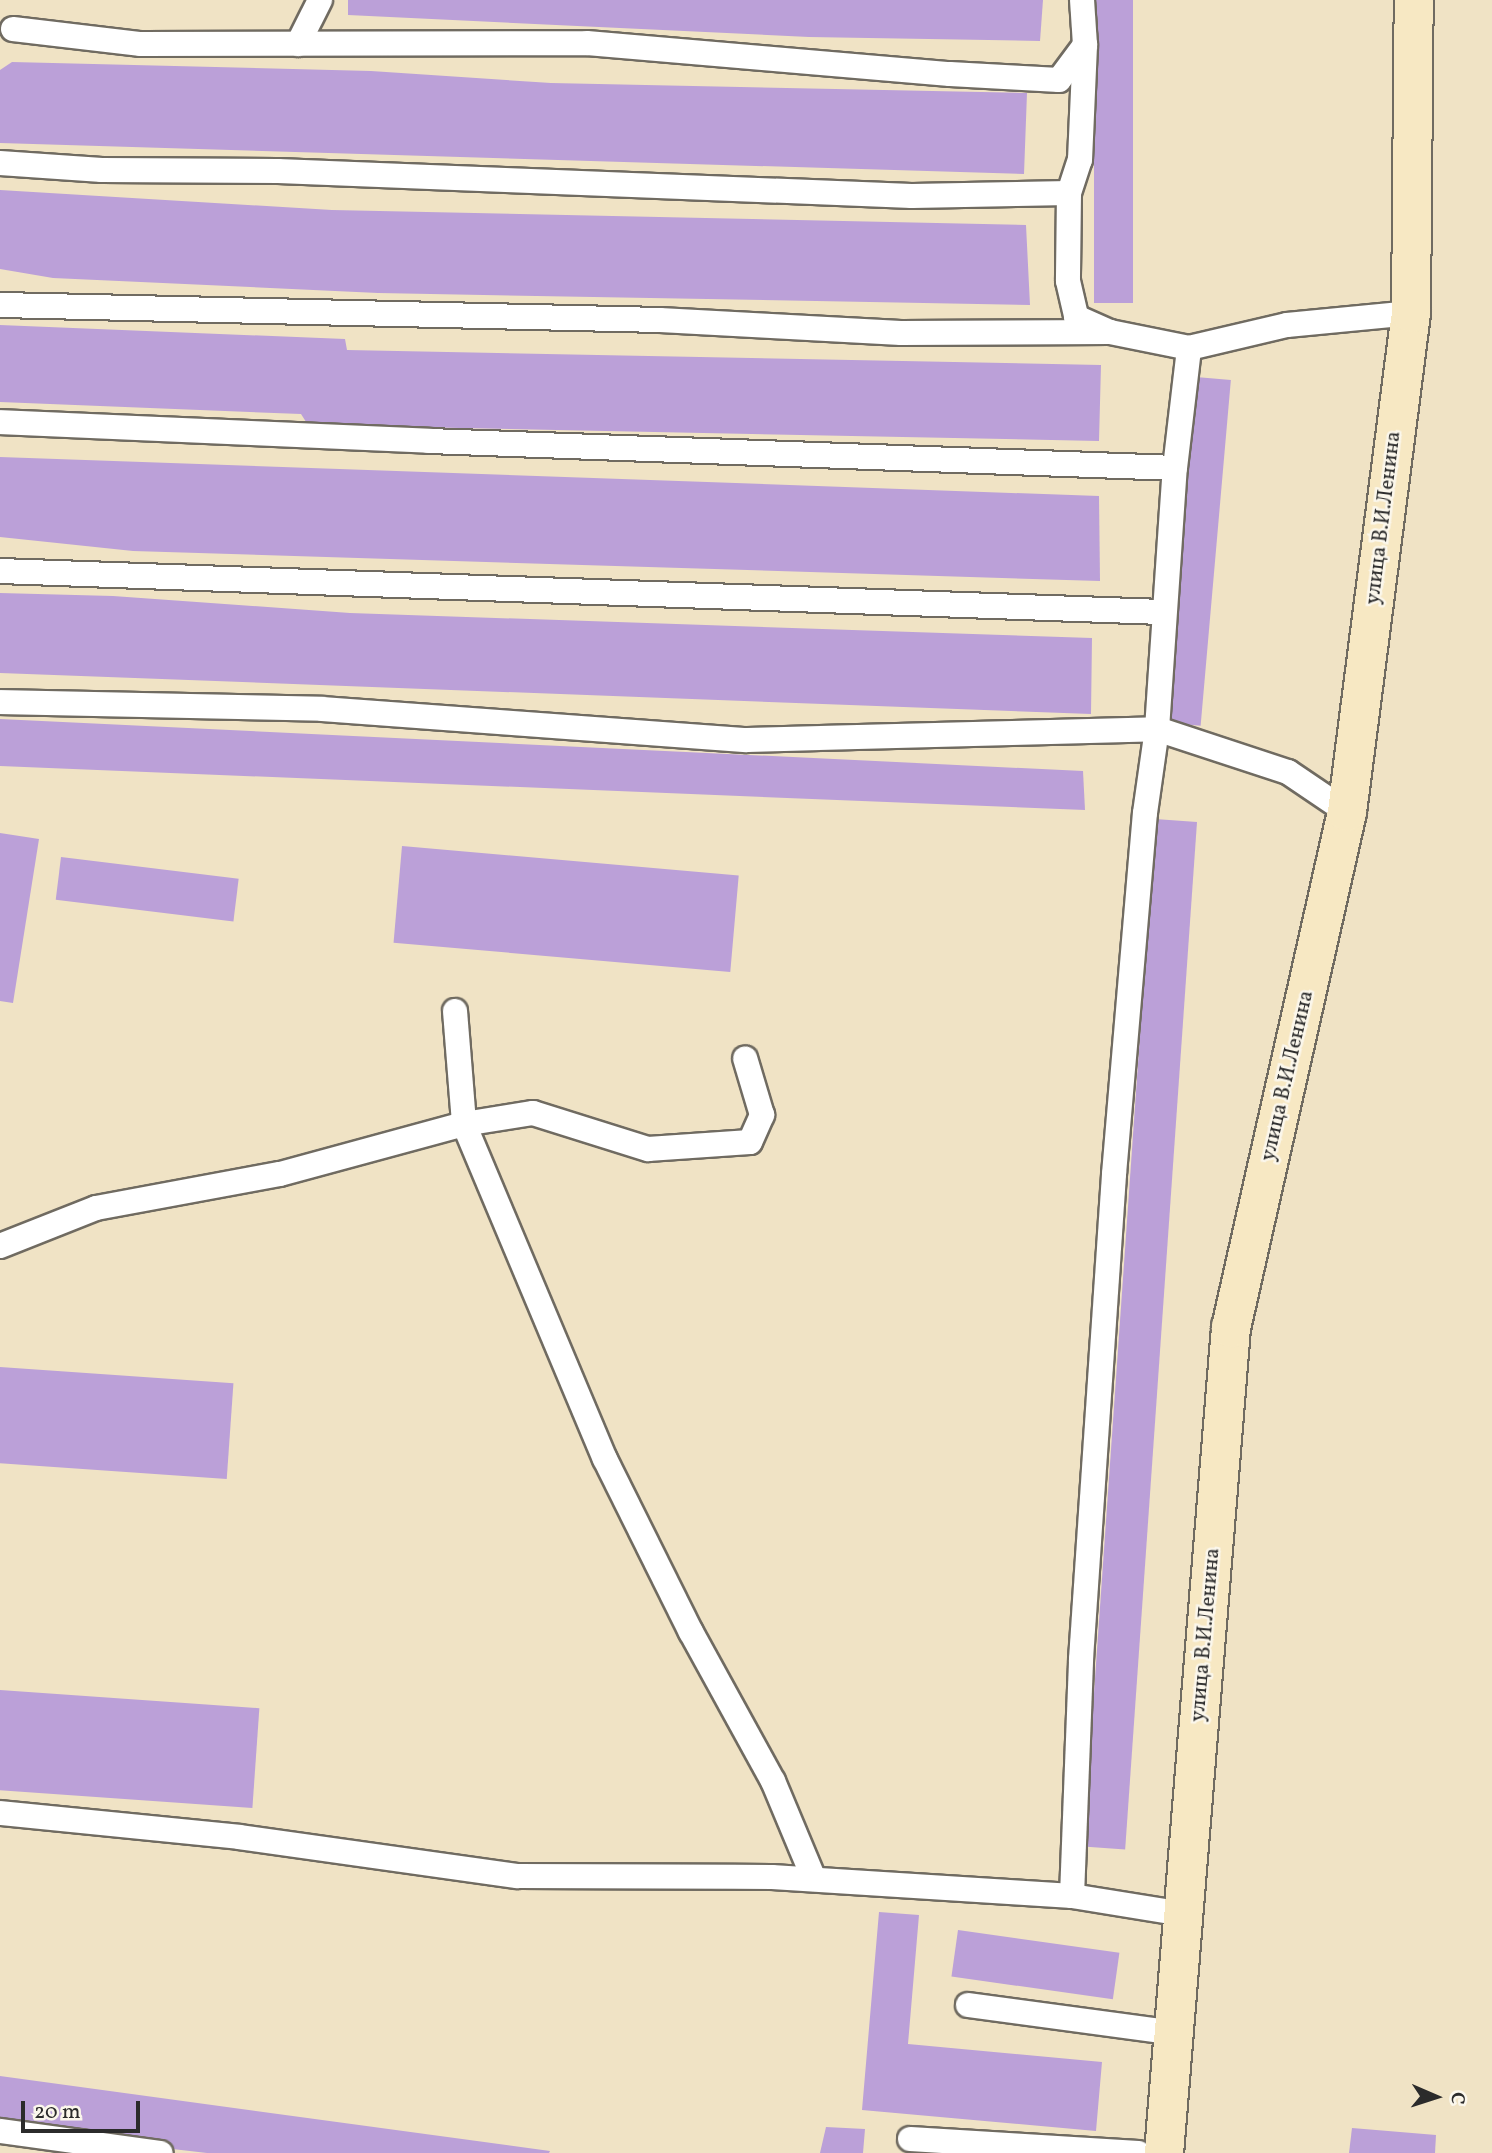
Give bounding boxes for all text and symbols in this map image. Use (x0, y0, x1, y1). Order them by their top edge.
street label: улица В.И.Ленина (1361, 430, 1407, 606)
street label: улица В.И.Ленина (1256, 988, 1320, 1164)
street label: улица В.И.Ленина (1186, 1547, 1226, 1723)
north arrow (1401, 2062, 1471, 2132)
scale bar (24, 2086, 144, 2130)
text: С (1444, 2091, 1470, 2105)
text: 20 m (34, 2098, 80, 2127)

